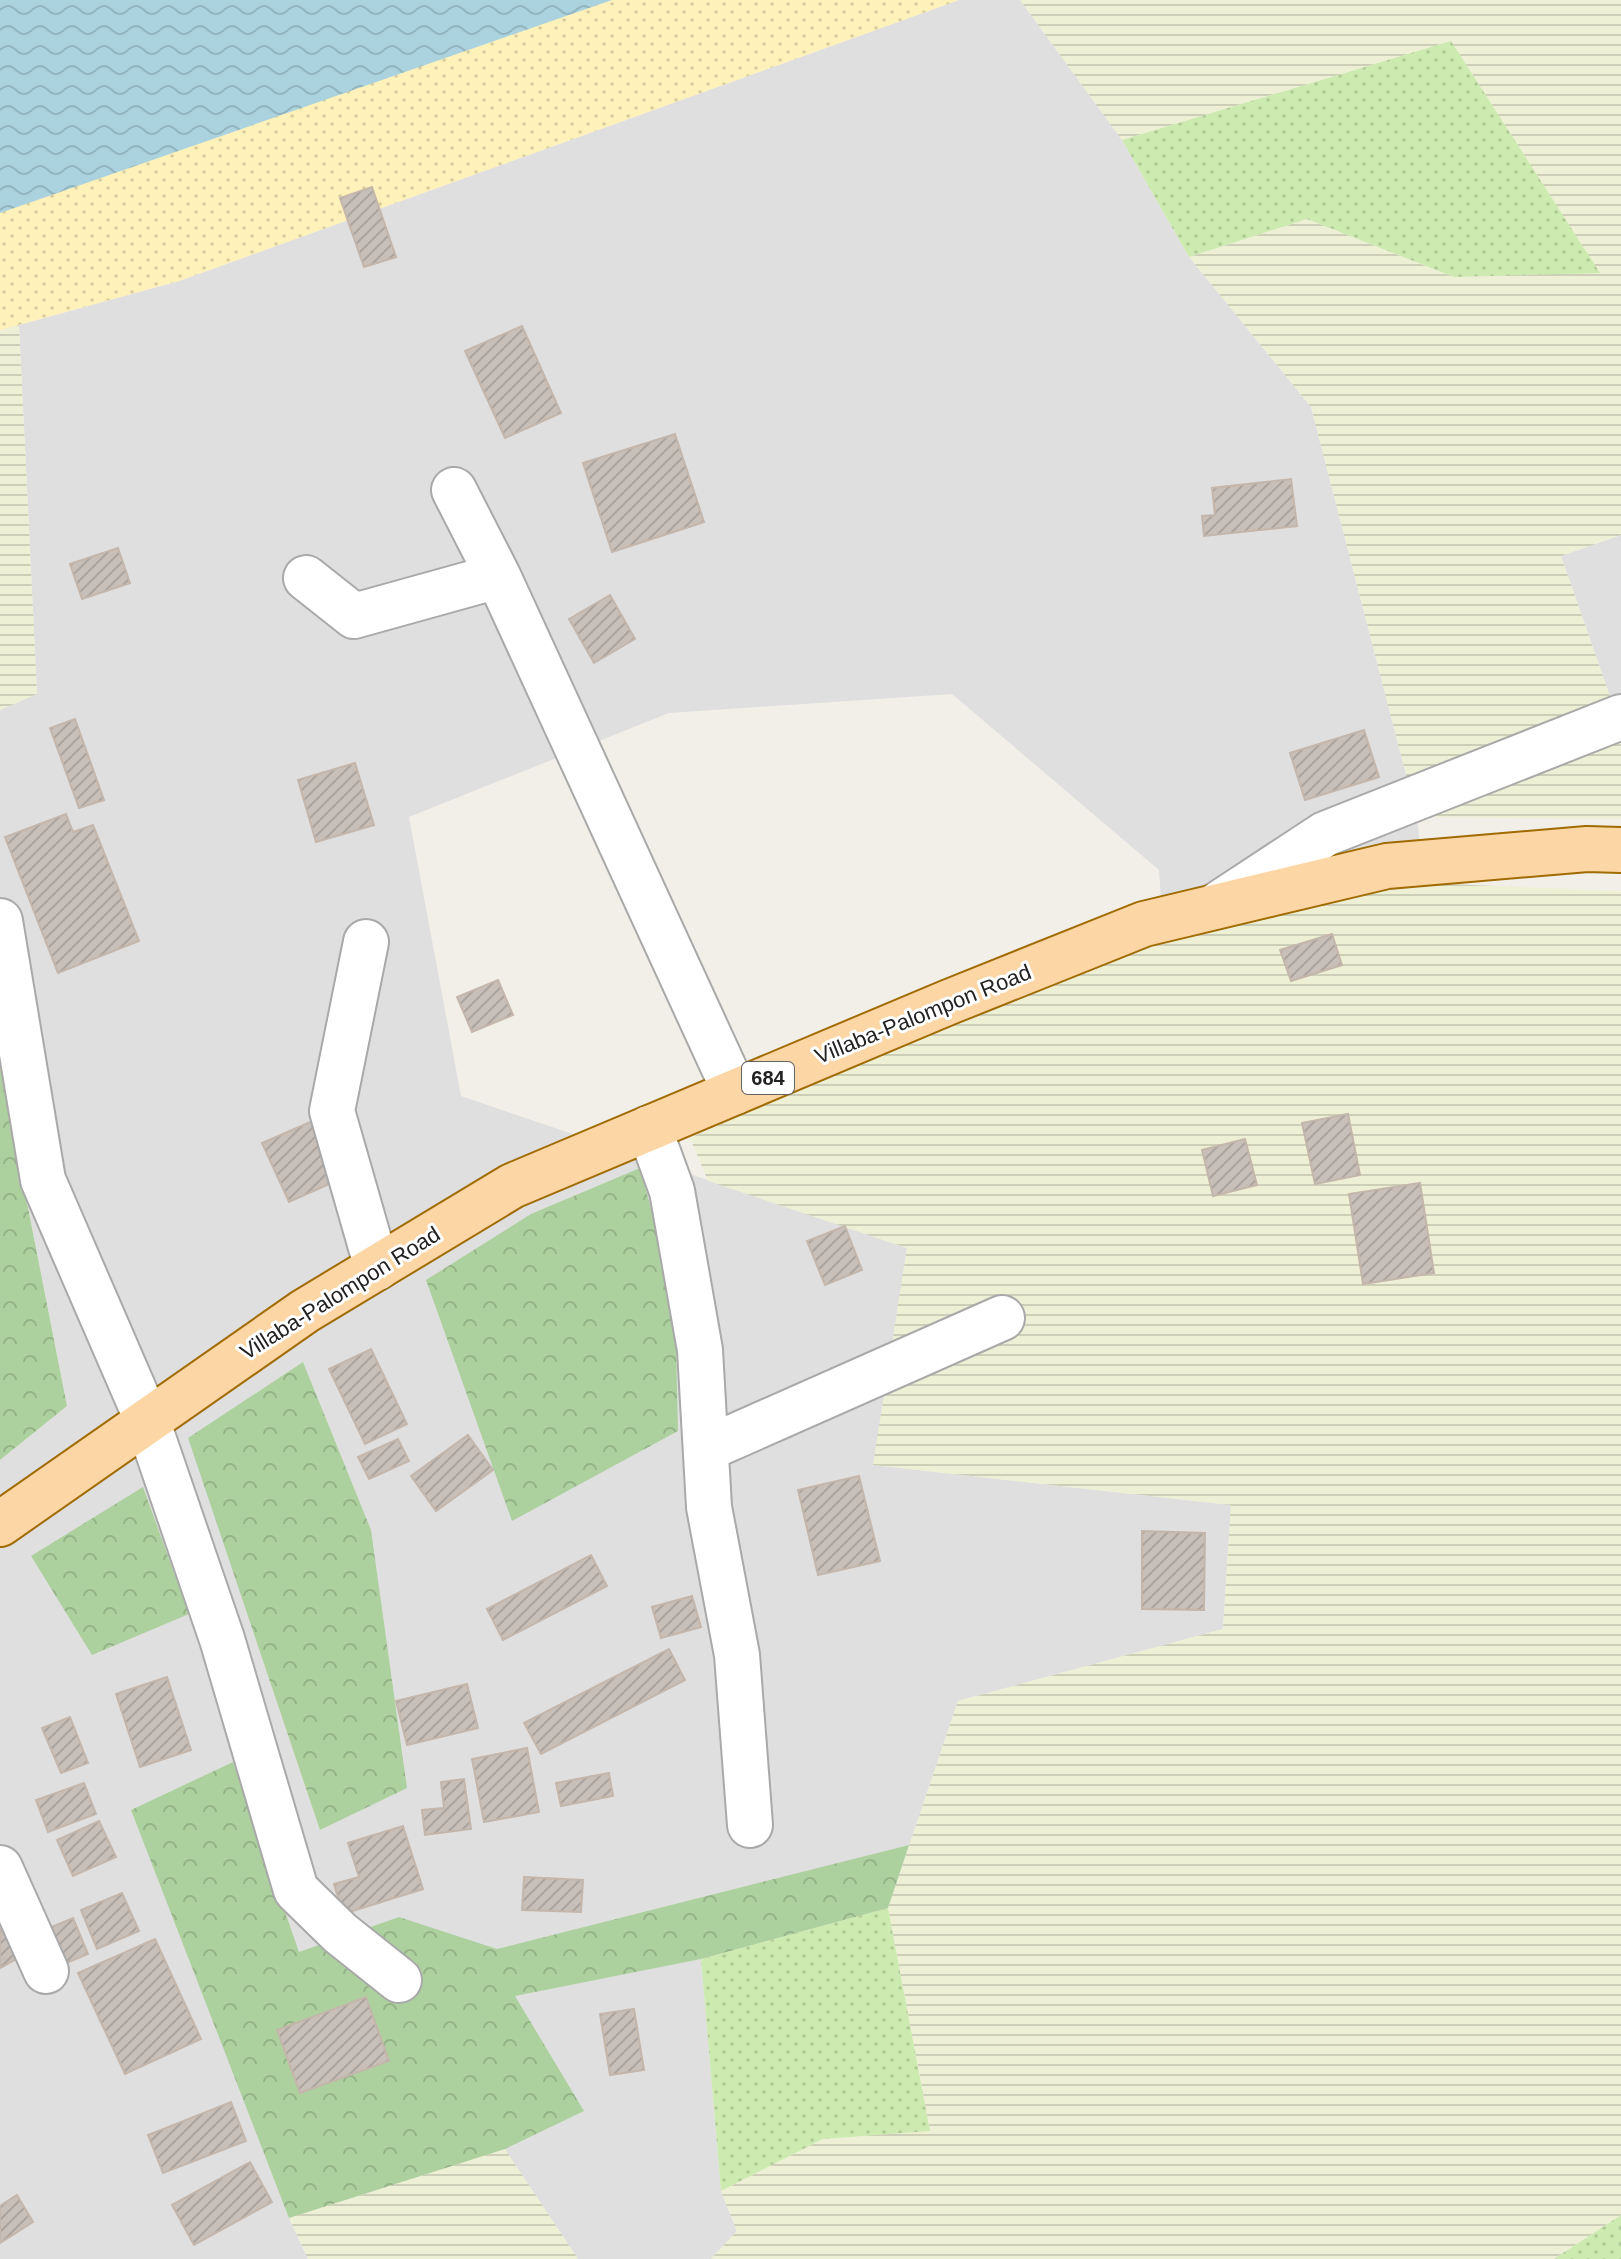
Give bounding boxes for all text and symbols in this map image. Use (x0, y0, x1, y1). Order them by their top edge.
street label: Villaba-Palompon Road (811, 959, 1035, 1069)
road number: 684 (742, 1062, 794, 1094)
street label: Villaba-Palompon Road (236, 1221, 444, 1365)

